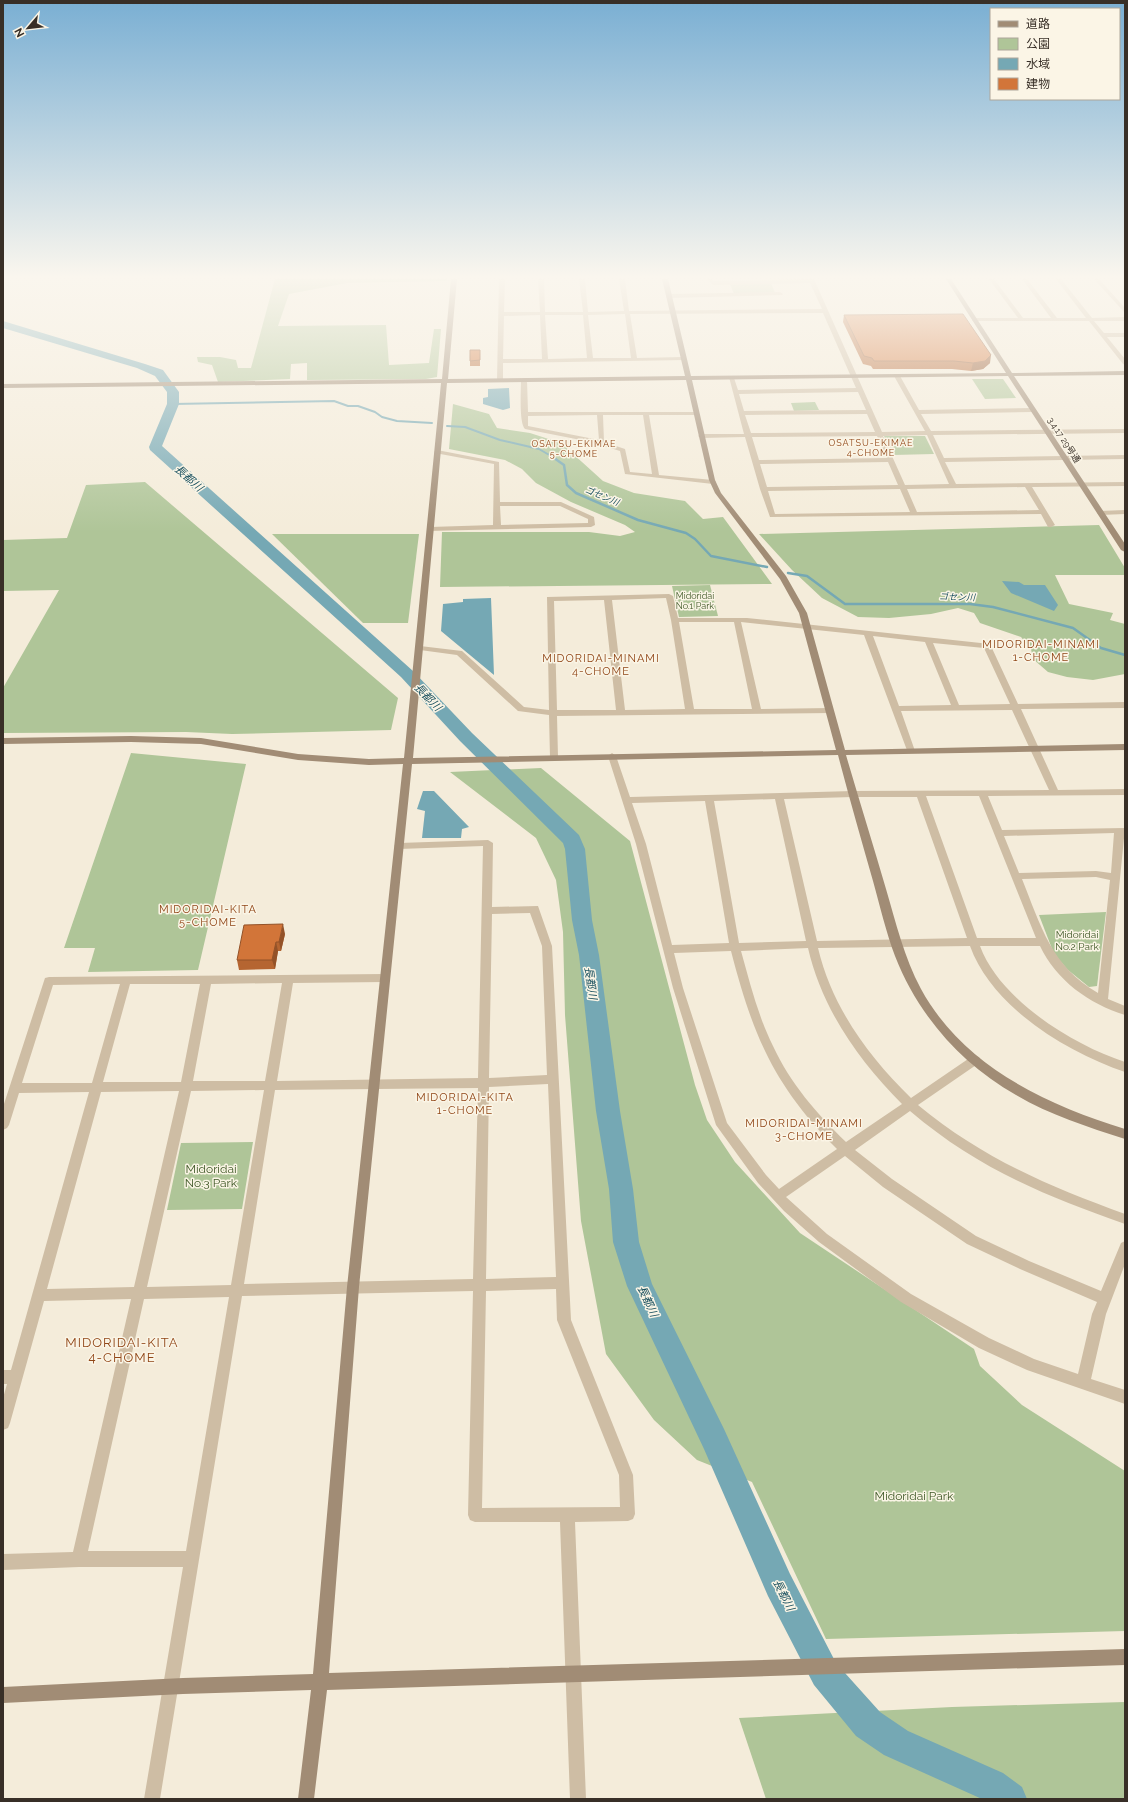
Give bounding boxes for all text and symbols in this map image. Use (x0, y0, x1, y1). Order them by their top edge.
north arrow (8, 8, 48, 48)
legend (990, 8, 1120, 100)
text: 道路 (1026, 17, 1050, 31)
text: N (12, 26, 27, 39)
text: 公園 (1026, 37, 1050, 51)
text: 水域 (1026, 57, 1050, 71)
text: 建物 (1026, 77, 1050, 91)
street label: 3.4.17 29号通 (1046, 415, 1082, 465)
district label: OSATSU-EKIMAE 4-CHOME (828, 438, 914, 458)
district label: OSATSU-EKIMAE 5-CHOME (531, 439, 617, 459)
water label: 長都川 (172, 463, 206, 495)
water label: ゴセン川 (583, 484, 621, 508)
park label: Midoridai No.1 Park (676, 591, 714, 611)
water label: ゴセン川 (939, 591, 976, 603)
district label: MIDORIDAI-MINAMI 1-CHOME (982, 638, 1100, 664)
district label: MIDORIDAI-MINAMI 4-CHOME (542, 652, 660, 678)
water label: 長都川 (412, 681, 444, 714)
district label: MIDORIDAI-KITA 5-CHOME (159, 903, 257, 929)
park label: Midoridai No.2 Park (1055, 929, 1099, 952)
water label: 長都川 (582, 966, 599, 1001)
district label: MIDORIDAI-KITA 1-CHOME (416, 1091, 514, 1117)
district label: MIDORIDAI-MINAMI 3-CHOME (745, 1117, 863, 1143)
park label: Midoridai No.3 Park (185, 1162, 238, 1190)
water label: 長都川 (635, 1284, 661, 1320)
district label: MIDORIDAI-KITA 4-CHOME (65, 1335, 179, 1365)
park label: Midoridai Park (875, 1489, 954, 1503)
water label: 長都川 (770, 1578, 797, 1614)

